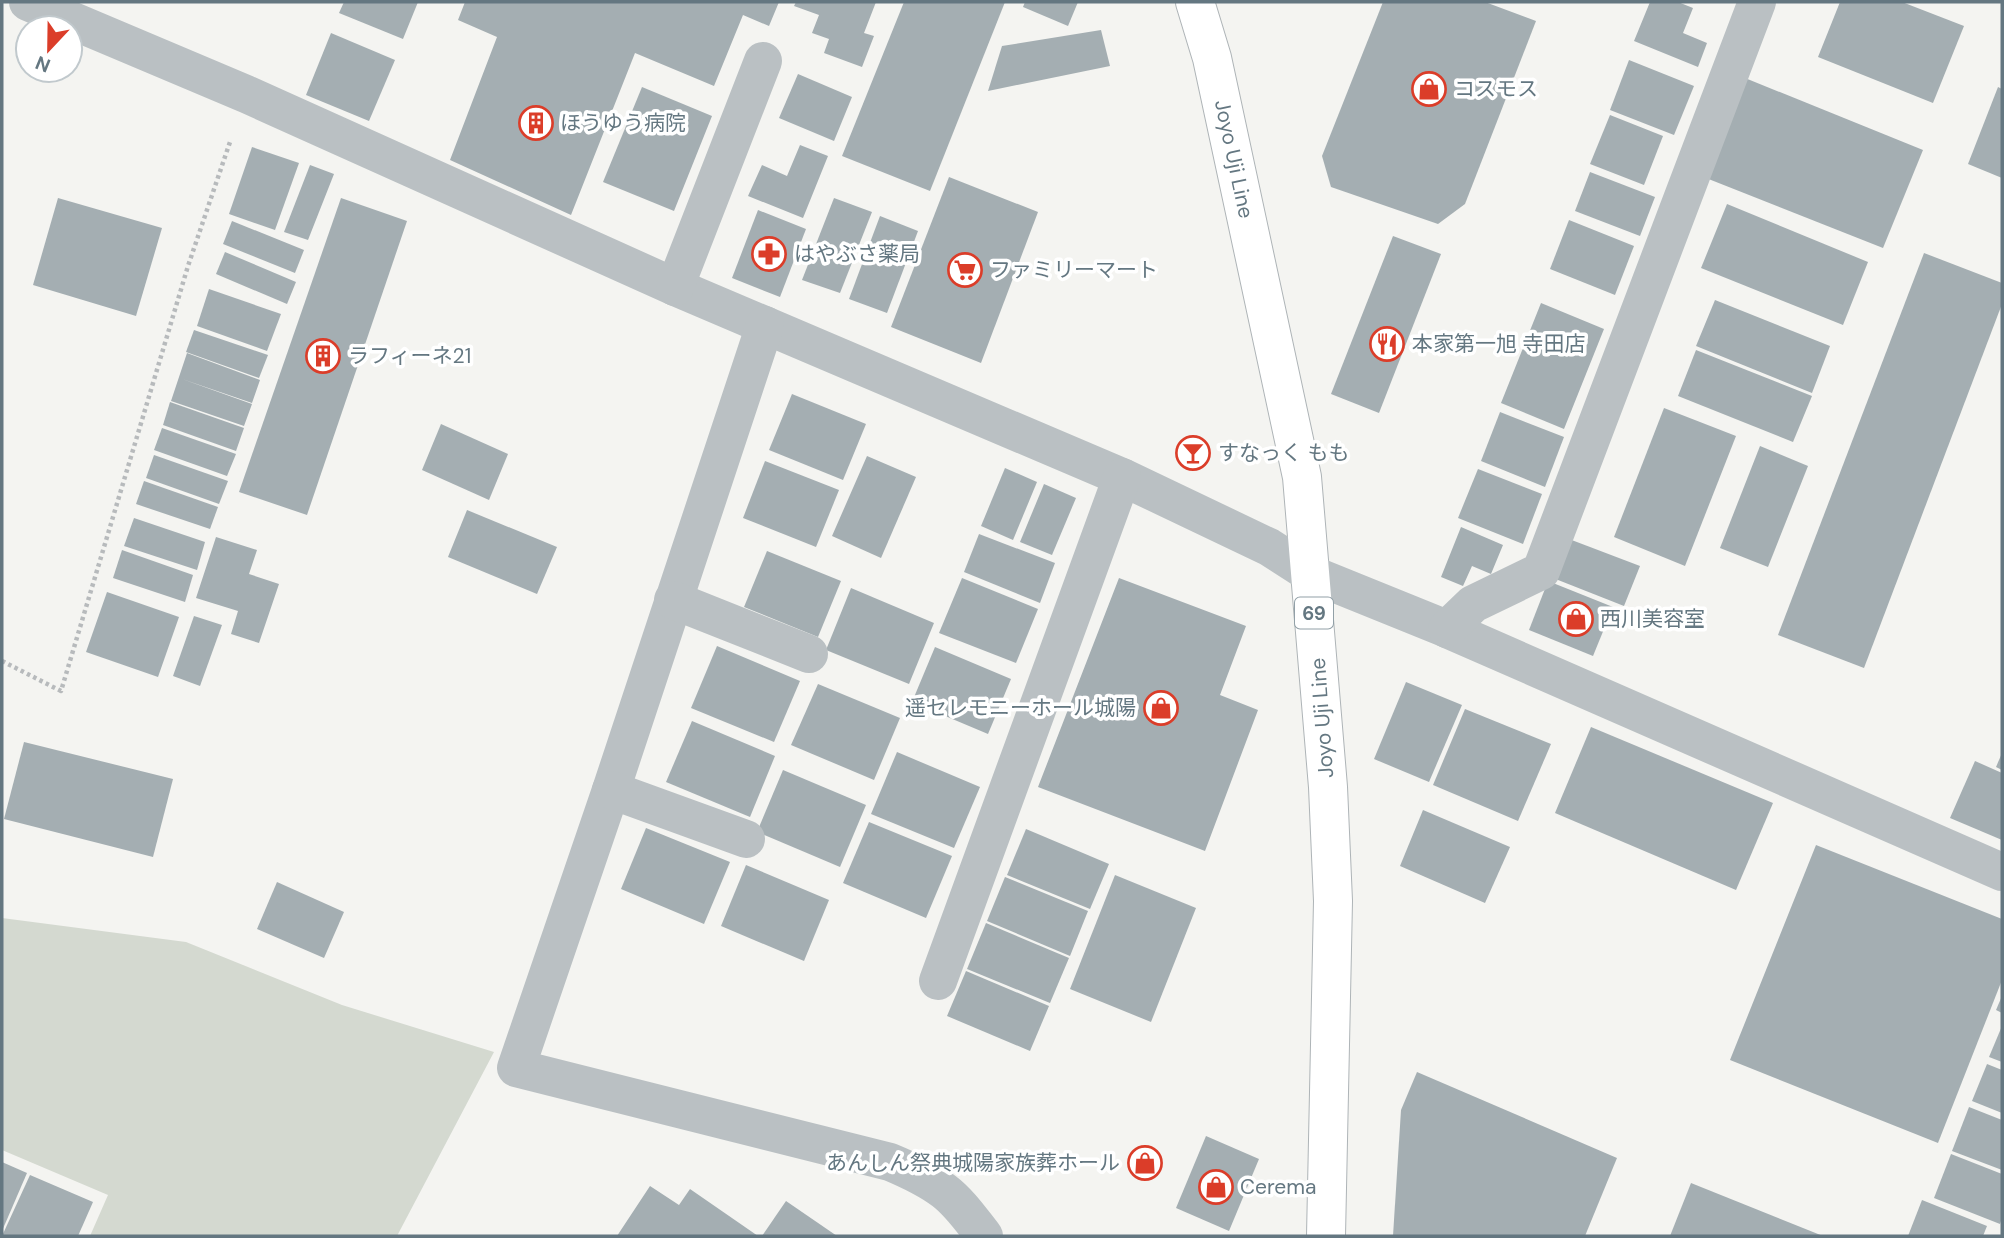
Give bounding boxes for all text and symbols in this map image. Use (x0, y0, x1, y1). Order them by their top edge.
north arrow (14, 14, 84, 84)
text: N (32, 50, 54, 78)
shop icon: コスモス (1410, 70, 1448, 108)
place label: コスモス (1454, 75, 1538, 103)
street label: Joyo Uji Line (1208, 97, 1260, 221)
building icon: ほうゆう病院 (517, 104, 555, 142)
place label: ほうゆう病院 (560, 109, 686, 137)
pharmacy icon: はやぶさ薬局 (750, 235, 788, 273)
place label: はやぶさ薬局 (794, 240, 920, 268)
supermarket icon: ファミリーマート (946, 251, 984, 289)
place label: ファミリーマート (990, 256, 1158, 284)
restaurant icon: 本家第一旭 寺田店 (1368, 325, 1406, 363)
place label: 本家第一旭 寺田店 (1412, 330, 1586, 358)
building icon: ラフィーネ21 (304, 337, 342, 375)
place label: ラフィーネ21 (348, 342, 471, 370)
bar icon: すなっく もも (1174, 434, 1212, 472)
place label: すなっく もも (1218, 439, 1350, 467)
road number: 69 (1295, 598, 1333, 628)
shop icon: 西川美容室 (1557, 600, 1595, 638)
place label: 西川美容室 (1600, 605, 1705, 633)
street label: Joyo Uji Line (1304, 657, 1340, 779)
shop icon: 遥セレモニーホール城陽 (1142, 689, 1180, 727)
place label: 遥セレモニーホール城陽 (905, 694, 1136, 722)
shop icon: あんしん祭典城陽家族葬ホール (1126, 1144, 1164, 1182)
place label: あんしん祭典城陽家族葬ホール (826, 1149, 1120, 1177)
shop icon: Cerema (1197, 1168, 1235, 1206)
place label: Cerema (1240, 1173, 1316, 1201)

